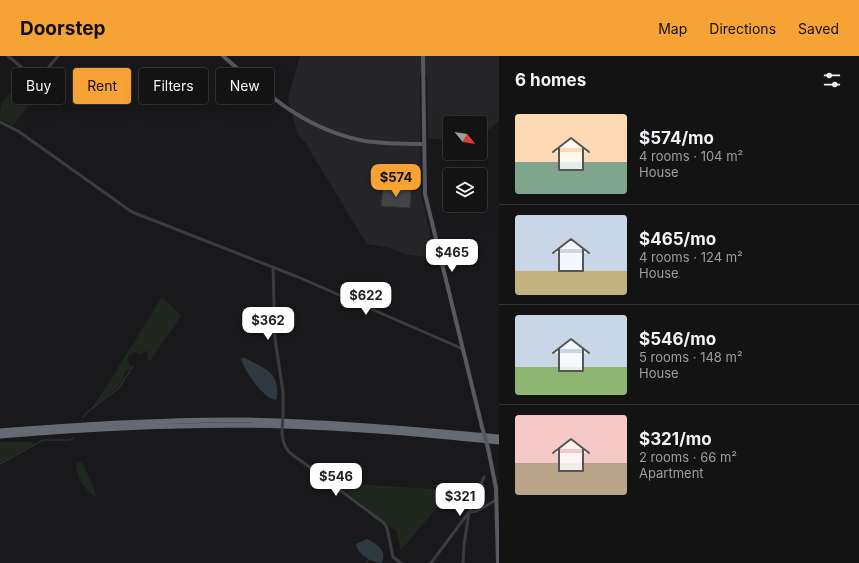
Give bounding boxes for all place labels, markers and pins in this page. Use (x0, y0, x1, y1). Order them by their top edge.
pin: $574 (372, 164, 420, 198)
pin: $465 (428, 239, 476, 273)
pin: $622 (342, 282, 390, 316)
pin: $362 (244, 307, 292, 341)
pin: $546 (312, 463, 360, 497)
pin: $321 (436, 483, 484, 517)

